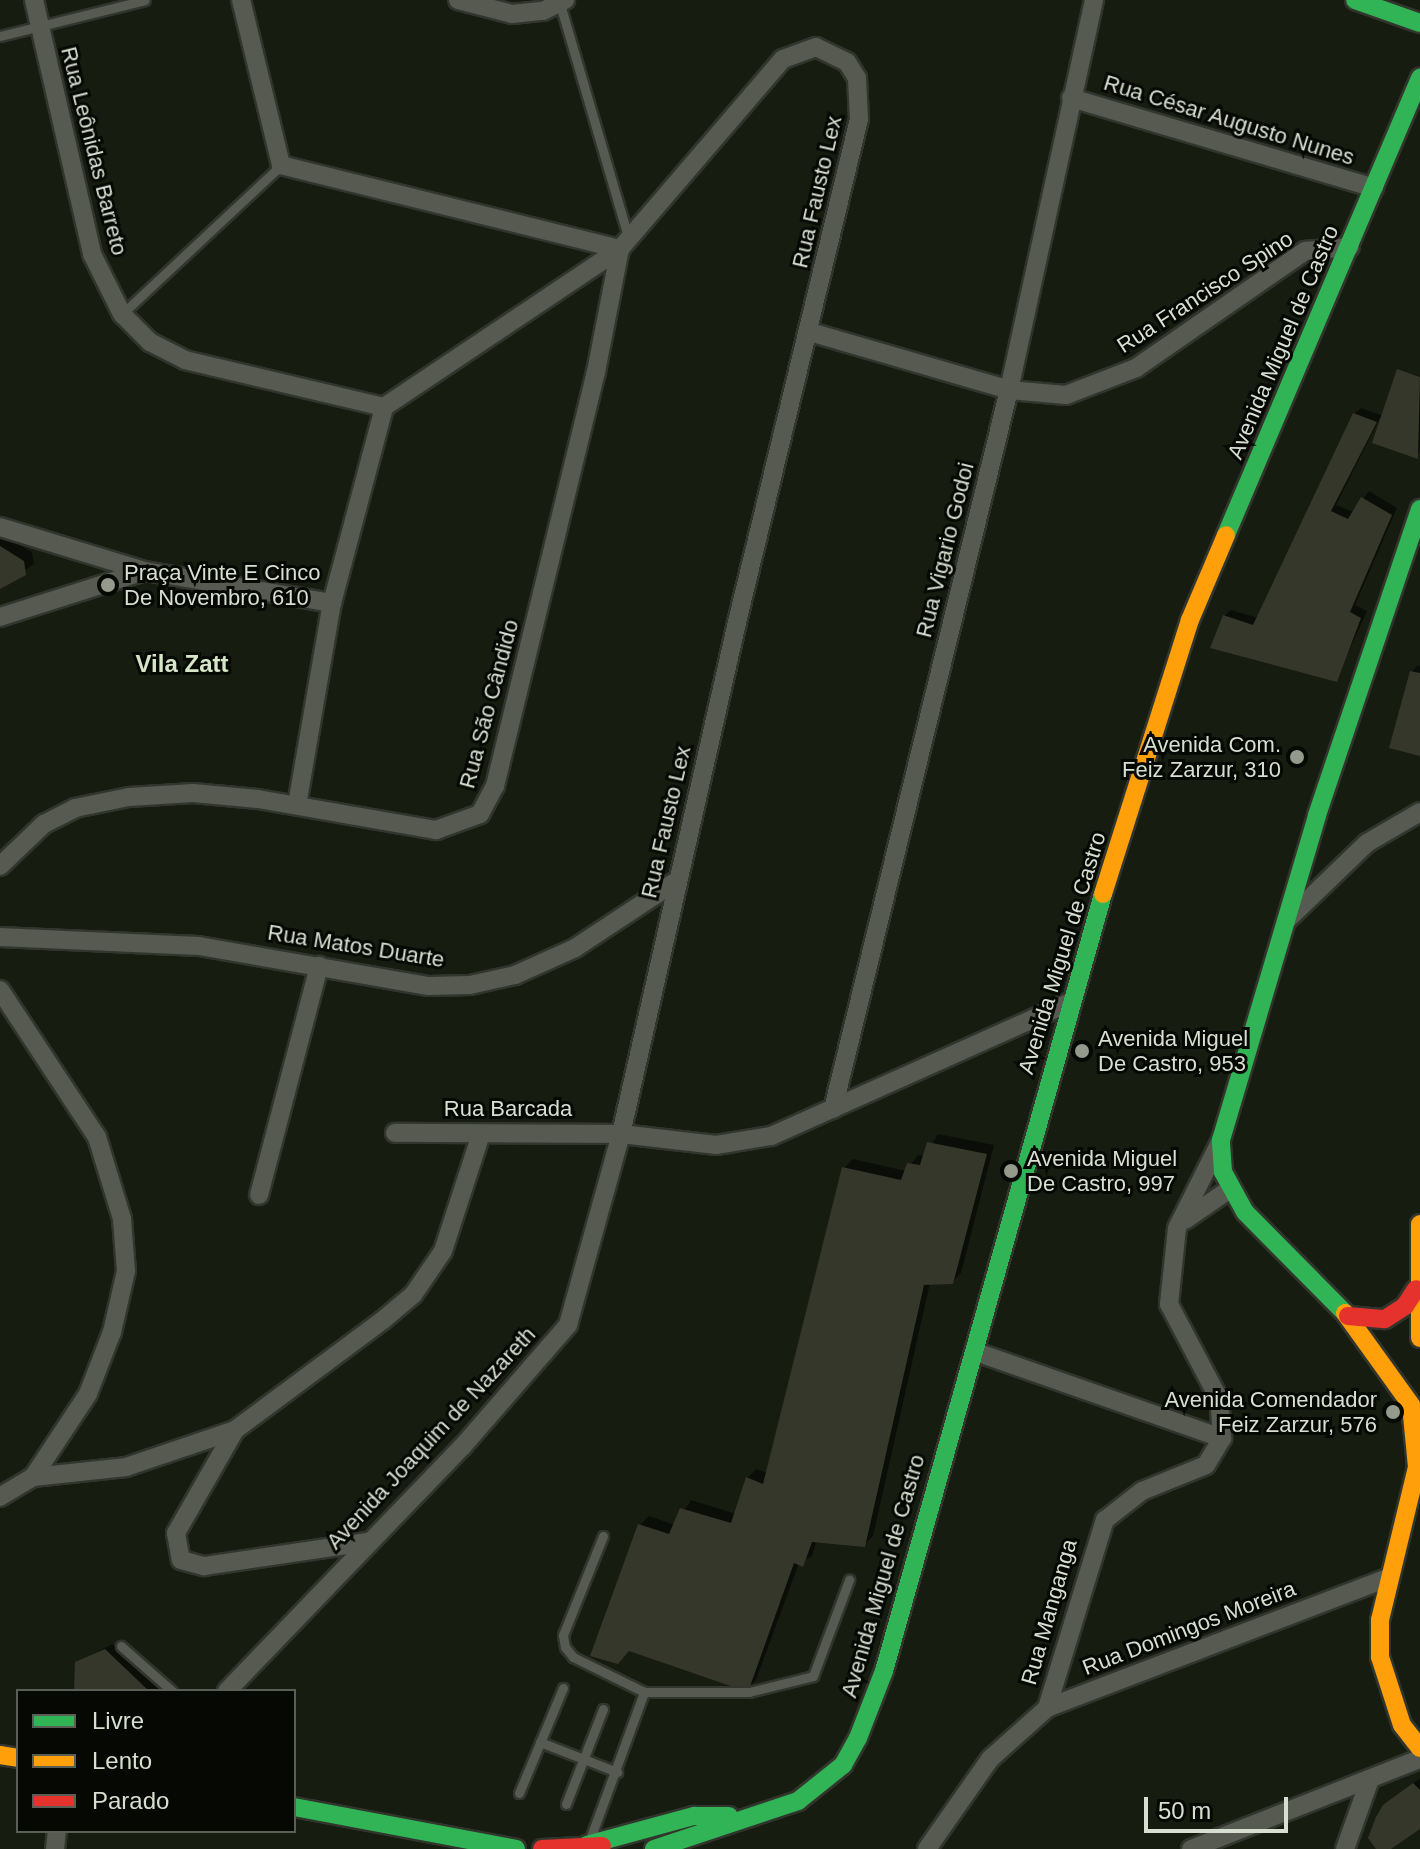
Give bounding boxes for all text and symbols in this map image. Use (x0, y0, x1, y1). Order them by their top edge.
street label: Rua Leônidas Barreto (55, 44, 133, 258)
street label: Rua César Augusto Nunes (1100, 69, 1358, 171)
street label: Rua Fausto Lex (787, 113, 847, 271)
street label: Avenida Miguel de Castro (1222, 221, 1344, 463)
street label: Rua Francisco Spino (1112, 225, 1298, 359)
street label: Rua Vigario Godoi (910, 460, 980, 640)
place label: Praça Vinte E Cinco De Novembro, 610 (124, 559, 320, 610)
marker: Praça Vinte E Cinco De Novembro, 610 (99, 576, 117, 594)
street label: Rua São Cândido (454, 617, 524, 791)
district label: Vila Zatt (136, 650, 228, 678)
place label: Avenida Com. Feiz Zarzur, 310 (1122, 731, 1281, 782)
street label: Rua Fausto Lex (636, 743, 696, 901)
marker: Avenida Com. Feiz Zarzur, 310 (1288, 748, 1306, 766)
street label: Avenida Miguel de Castro (1013, 829, 1111, 1077)
street label: Rua Matos Duarte (266, 919, 446, 973)
place label: Avenida Miguel De Castro, 953 (1098, 1025, 1248, 1076)
marker: Avenida Miguel De Castro, 953 (1073, 1042, 1091, 1060)
street label: Rua Barcada (444, 1096, 572, 1122)
place label: Avenida Miguel De Castro, 997 (1027, 1145, 1177, 1196)
marker: Avenida Miguel De Castro, 997 (1002, 1162, 1020, 1180)
street label: Avenida Joaquim de Nazareth (321, 1321, 541, 1555)
place label: Avenida Comendador Feiz Zarzur, 576 (1165, 1386, 1377, 1438)
marker: Avenida Comendador Feiz Zarzur, 576 (1384, 1403, 1402, 1421)
street label: Avenida Miguel de Castro (836, 1451, 930, 1701)
street label: Rua Manganga (1016, 1536, 1082, 1688)
street label: Rua Domingos Moreira (1079, 1575, 1299, 1681)
legend (16, 1689, 296, 1833)
text: Livre (92, 1707, 144, 1734)
text: Lento (92, 1747, 152, 1774)
scale bar (1148, 1781, 1292, 1831)
text: Parado (92, 1787, 169, 1814)
text: 50 m (1158, 1797, 1211, 1824)

